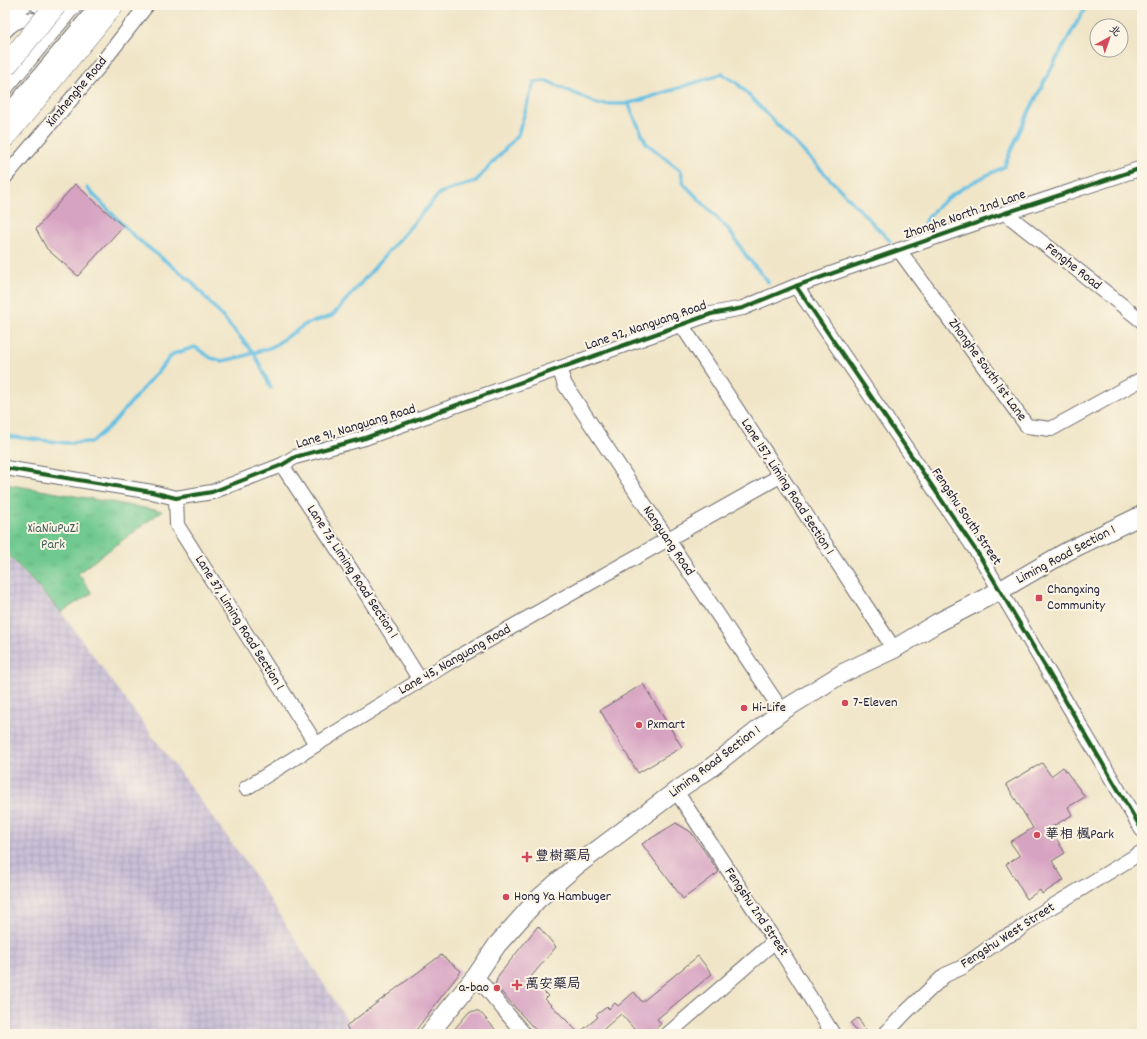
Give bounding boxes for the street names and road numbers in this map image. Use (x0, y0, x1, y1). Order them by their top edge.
street label: Xinzhenghe Road (42, 52, 112, 132)
street label: Zhonghe North 2nd Lane (901, 185, 1029, 245)
street label: Fenghe Road (1040, 239, 1106, 295)
street label: Lane 92, Nanguang Road (583, 296, 709, 356)
street label: Zhonghe South 1st Lane (943, 315, 1031, 425)
street label: Lane 91, Nanguang Road (294, 399, 418, 455)
street label: Lane 157, Liming Road Section 1 (735, 415, 839, 559)
street label: Fengshu South Street (926, 464, 1006, 570)
street label: Lane 73, Liming Road Section 1 (301, 501, 403, 643)
street label: Nanguang Road (637, 502, 699, 580)
street label: Liming Road Section 1 (1013, 520, 1119, 590)
street label: Lane 37, Liming Road Section 1 (189, 552, 289, 694)
street label: Lane 45, Nanguang Road (395, 620, 515, 700)
street label: Liming Road Section 1 (665, 721, 765, 803)
street label: Fengshu 2nd Street (719, 864, 793, 960)
street label: Fengshu West Street (957, 898, 1059, 974)

